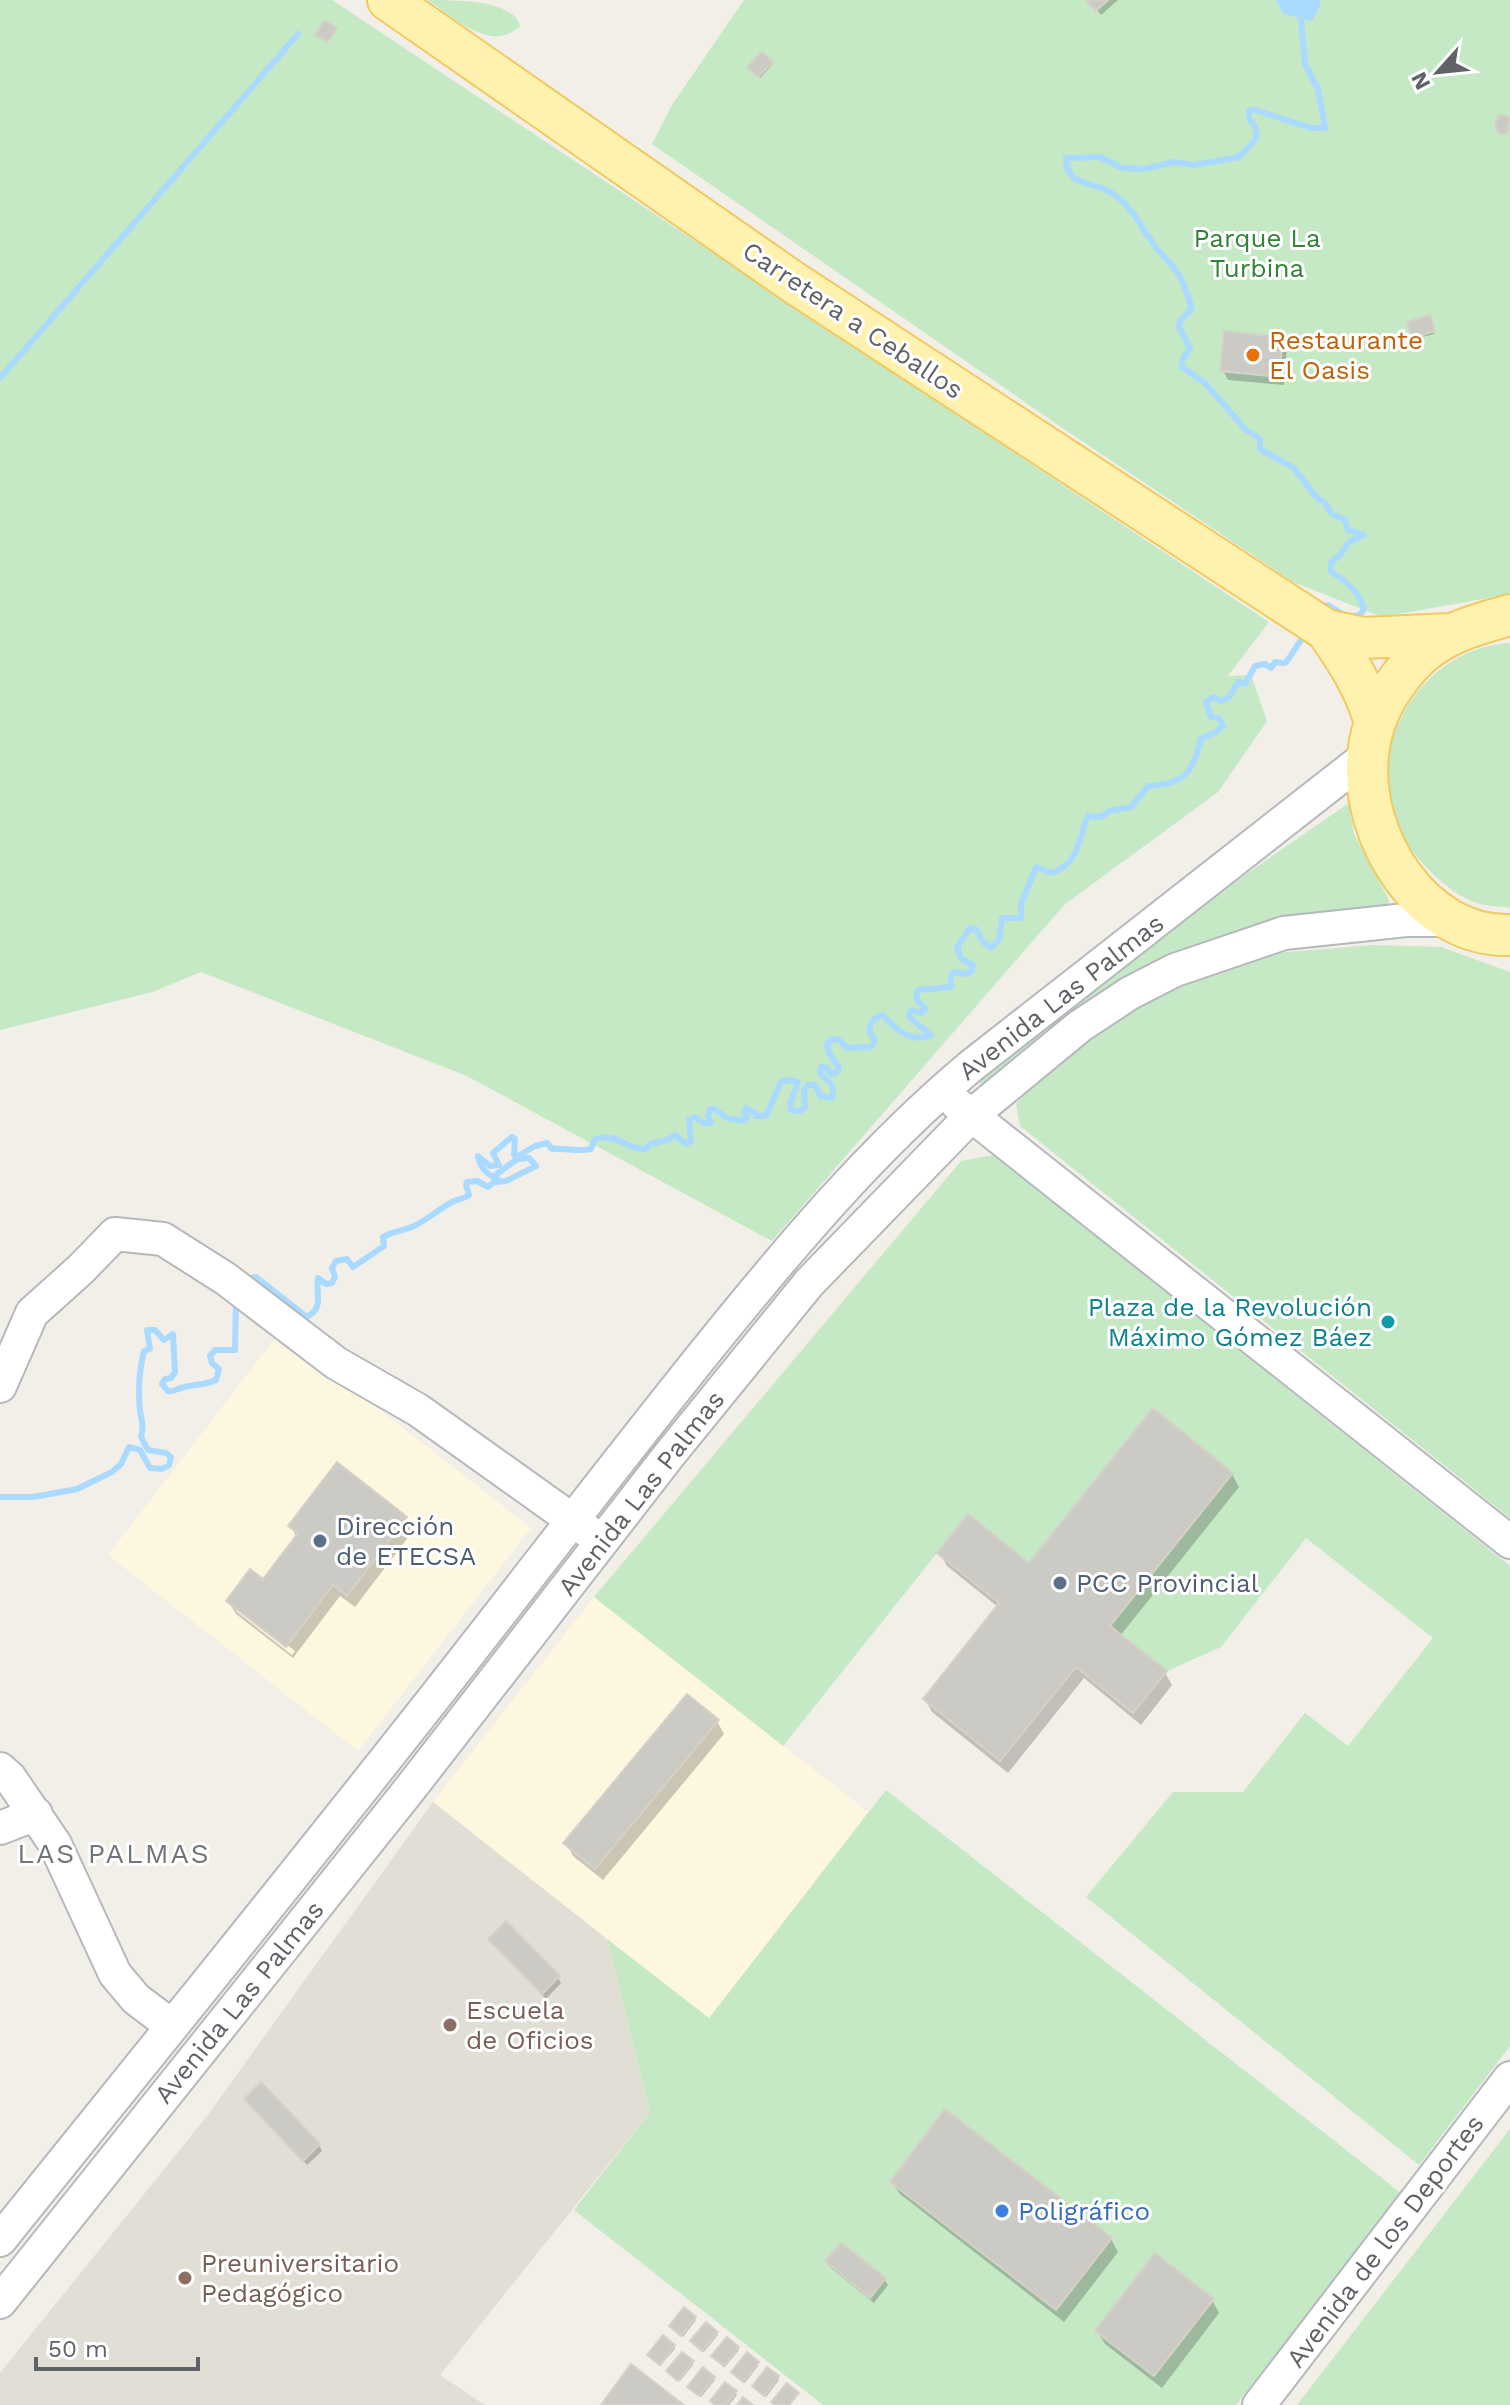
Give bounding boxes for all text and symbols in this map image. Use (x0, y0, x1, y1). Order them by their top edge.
north arrow (1398, 32, 1478, 112)
text: N (1406, 68, 1435, 94)
park label: Parque La Turbina (1193, 223, 1321, 283)
street label: Carretera a Ceballos (737, 235, 969, 405)
place label: Restaurante El Oasis (1269, 325, 1423, 385)
marker: Restaurante El Oasis (1244, 346, 1262, 364)
street label: Avenida Las Palmas (953, 908, 1169, 1086)
place label: Plaza de la Revolución Máximo Gómez Báez (1088, 1292, 1372, 1352)
marker: Plaza de la Revolución Máximo Gómez Báez (1379, 1313, 1397, 1331)
street label: Avenida Las Palmas (552, 1385, 730, 1601)
place label: Dirección de ETECSA (336, 1511, 476, 1571)
marker: Dirección de ETECSA (311, 1532, 329, 1550)
place label: PCC Provincial (1076, 1568, 1259, 1598)
marker: PCC Provincial (1051, 1574, 1069, 1592)
district label: LAS PALMAS (17, 1837, 211, 1870)
street label: Avenida Las Palmas (148, 1895, 330, 2109)
place label: Escuela de Oficios (466, 1995, 594, 2055)
marker: Escuela de Oficios (441, 2016, 459, 2034)
street label: Avenida de los Deportes (1280, 2109, 1490, 2373)
place label: Poligráfico (1018, 2196, 1150, 2226)
marker: Poligráfico (993, 2202, 1011, 2220)
place label: Preuniversitario Pedagógico (201, 2248, 399, 2308)
marker: Preuniversitario Pedagógico (176, 2269, 194, 2287)
scale bar (36, 2321, 198, 2371)
text: 50 m (48, 2335, 108, 2363)

